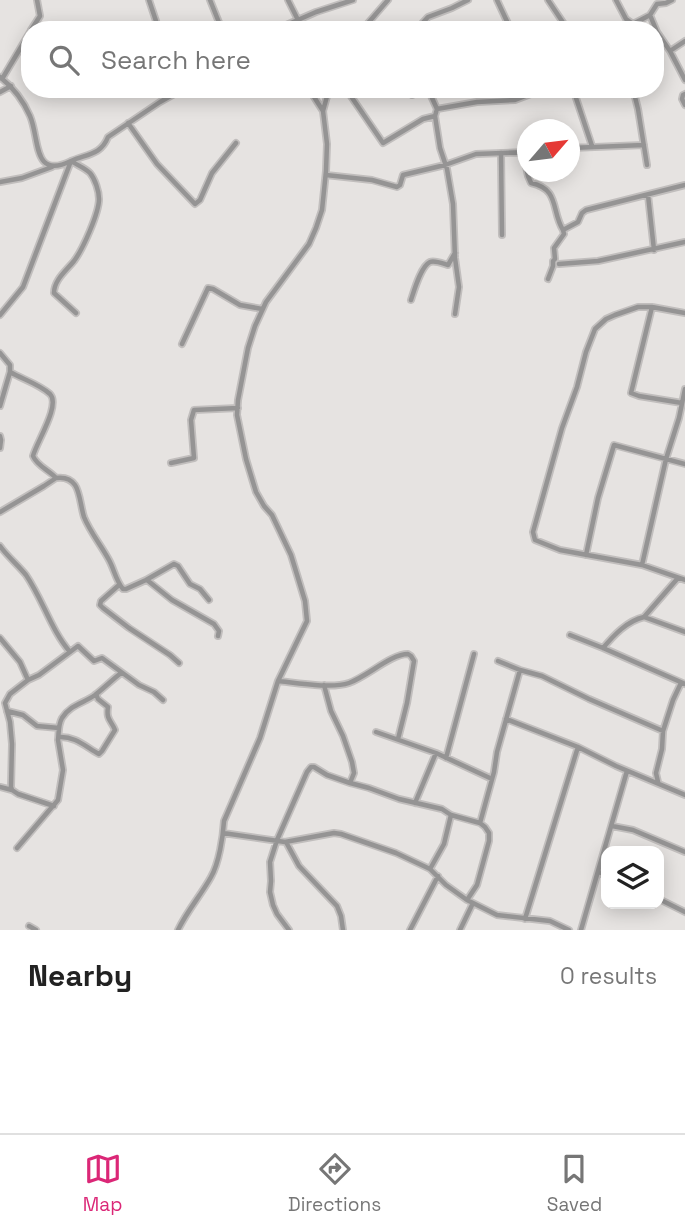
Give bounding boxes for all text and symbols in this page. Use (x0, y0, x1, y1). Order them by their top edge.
search box (21, 21, 664, 98)
icon: search (45, 41, 83, 79)
text: Search here (101, 43, 251, 77)
north arrow (517, 119, 580, 182)
map controls (601, 846, 664, 909)
button: layers (601, 846, 664, 909)
text: Nearby (28, 956, 132, 995)
text: 0 results (560, 961, 657, 991)
tab: Map (83, 1150, 122, 1217)
tab: Directions (288, 1150, 381, 1217)
tab: Saved (547, 1150, 602, 1217)

